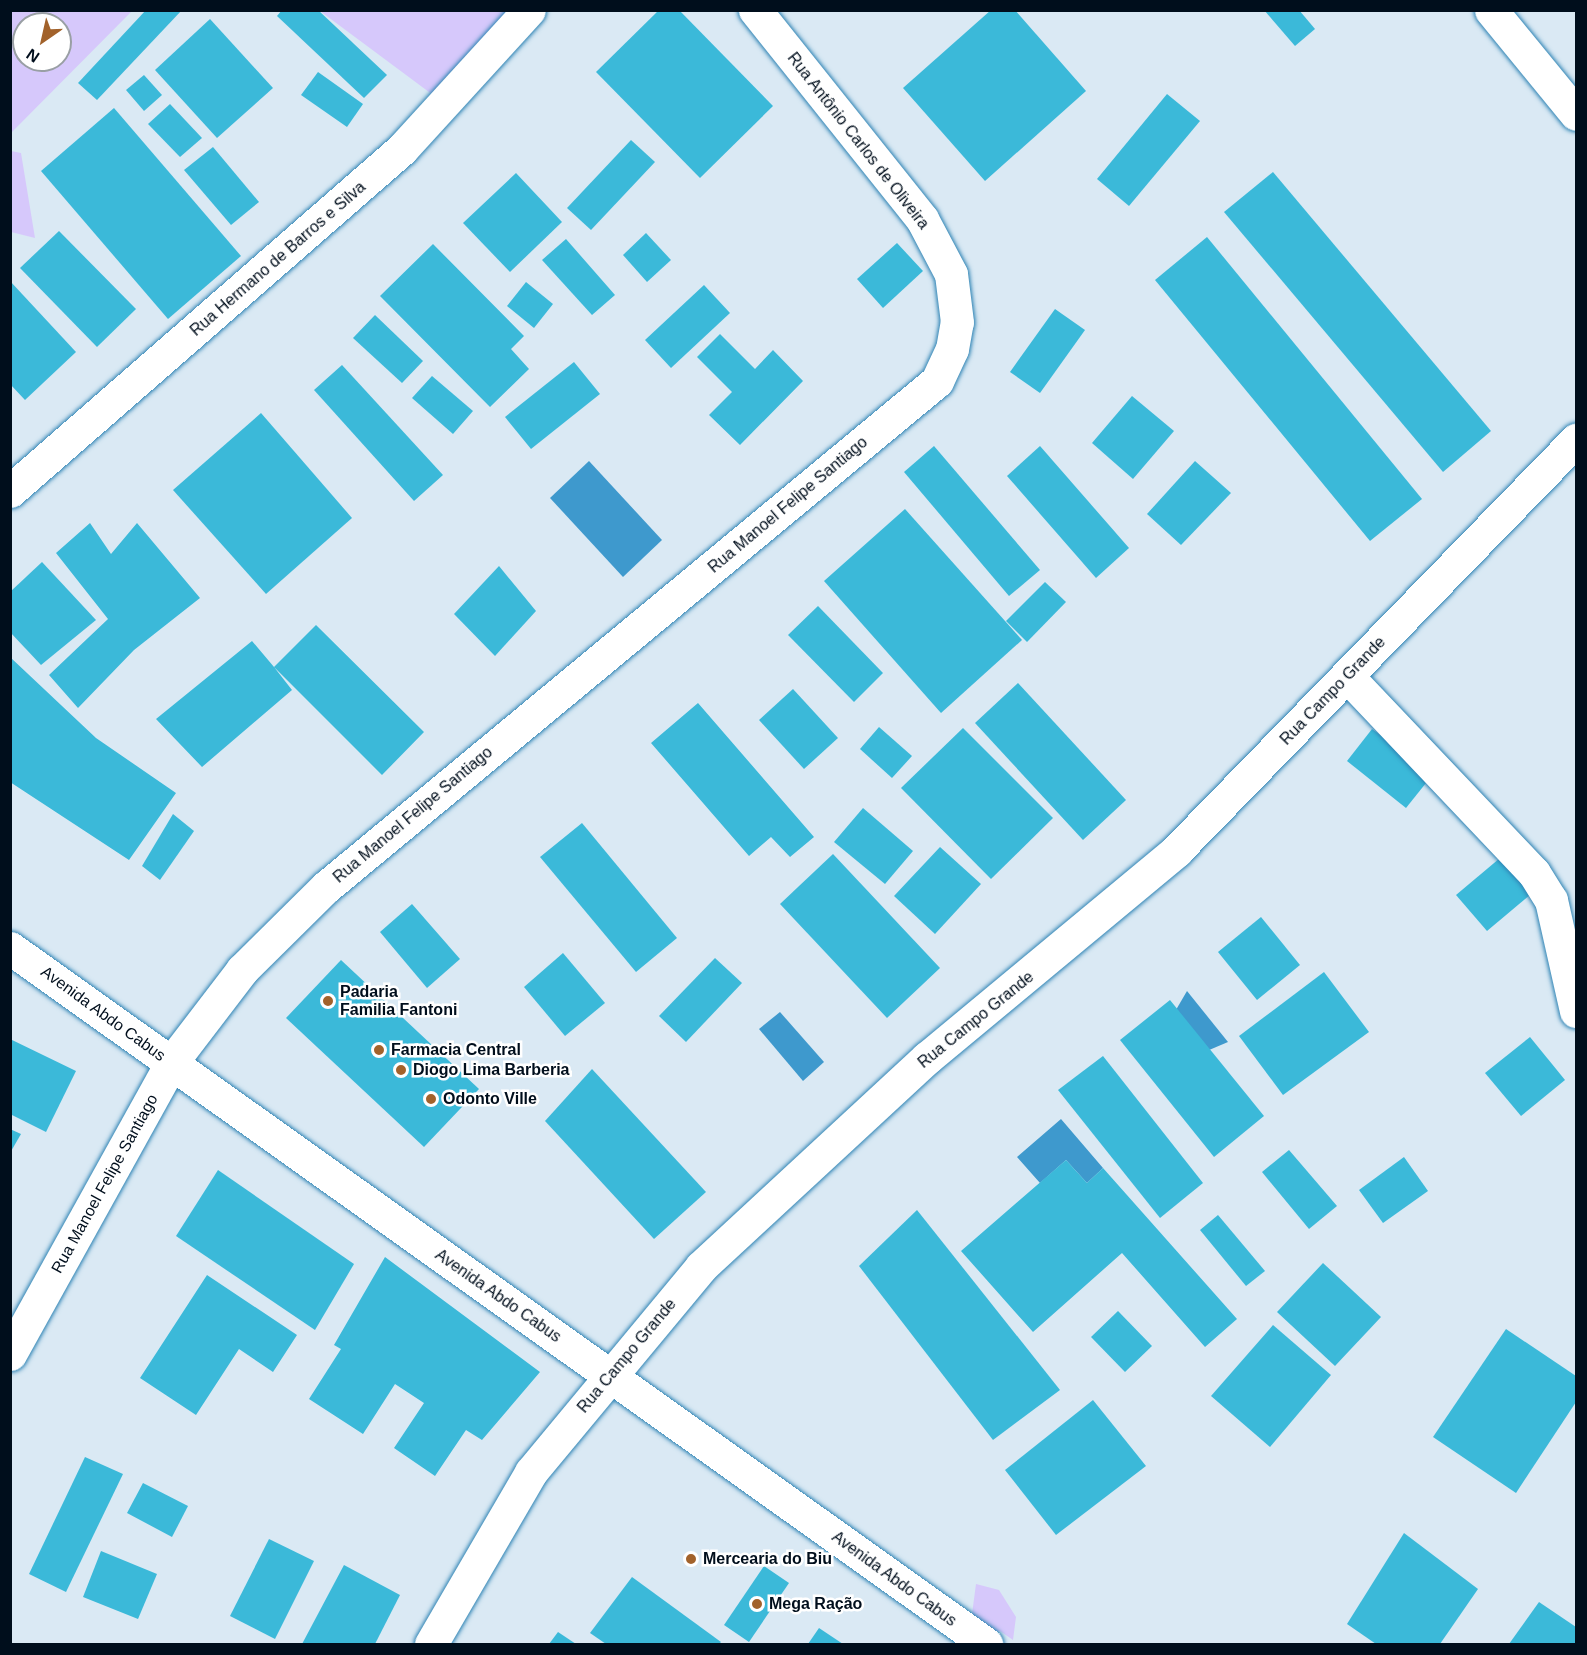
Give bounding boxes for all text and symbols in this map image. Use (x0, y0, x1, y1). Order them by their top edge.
north arrow (12, 12, 72, 72)
text: N (23, 45, 42, 66)
street label: Rua Antônio Carlos de Oliveira (783, 49, 933, 233)
street label: Rua Hermano de Barros e Silva (186, 178, 370, 340)
street label: Rua Manoel Felipe Santiago (704, 433, 872, 577)
street label: Rua Campo Grande (1276, 633, 1390, 749)
street label: Rua Manoel Felipe Santiago (329, 743, 497, 887)
street label: Avenida Abdo Cabus (37, 962, 169, 1066)
street label: Rua Campo Grande (914, 967, 1038, 1073)
place label: Padaria Familia Fantoni (340, 982, 457, 1020)
marker: Padaria Familia Fantoni (321, 994, 335, 1008)
place label: Farmacia Central (391, 1040, 521, 1060)
marker: Farmacia Central (372, 1043, 386, 1057)
place label: Diogo Lima Barberia (413, 1060, 569, 1080)
marker: Diogo Lima Barberia (394, 1063, 408, 1077)
place label: Odonto Ville (443, 1089, 537, 1109)
street label: Rua Manoel Felipe Santiago (48, 1091, 162, 1277)
marker: Odonto Ville (424, 1092, 438, 1106)
street label: Avenida Abdo Cabus (431, 1245, 565, 1347)
street label: Rua Campo Grande (574, 1295, 680, 1417)
street label: Avenida Abdo Cabus (828, 1527, 960, 1631)
place label: Mercearia do Biu (703, 1549, 832, 1569)
marker: Mercearia do Biu (684, 1552, 698, 1566)
place label: Mega Ração (769, 1594, 862, 1614)
marker: Mega Ração (750, 1597, 764, 1611)

